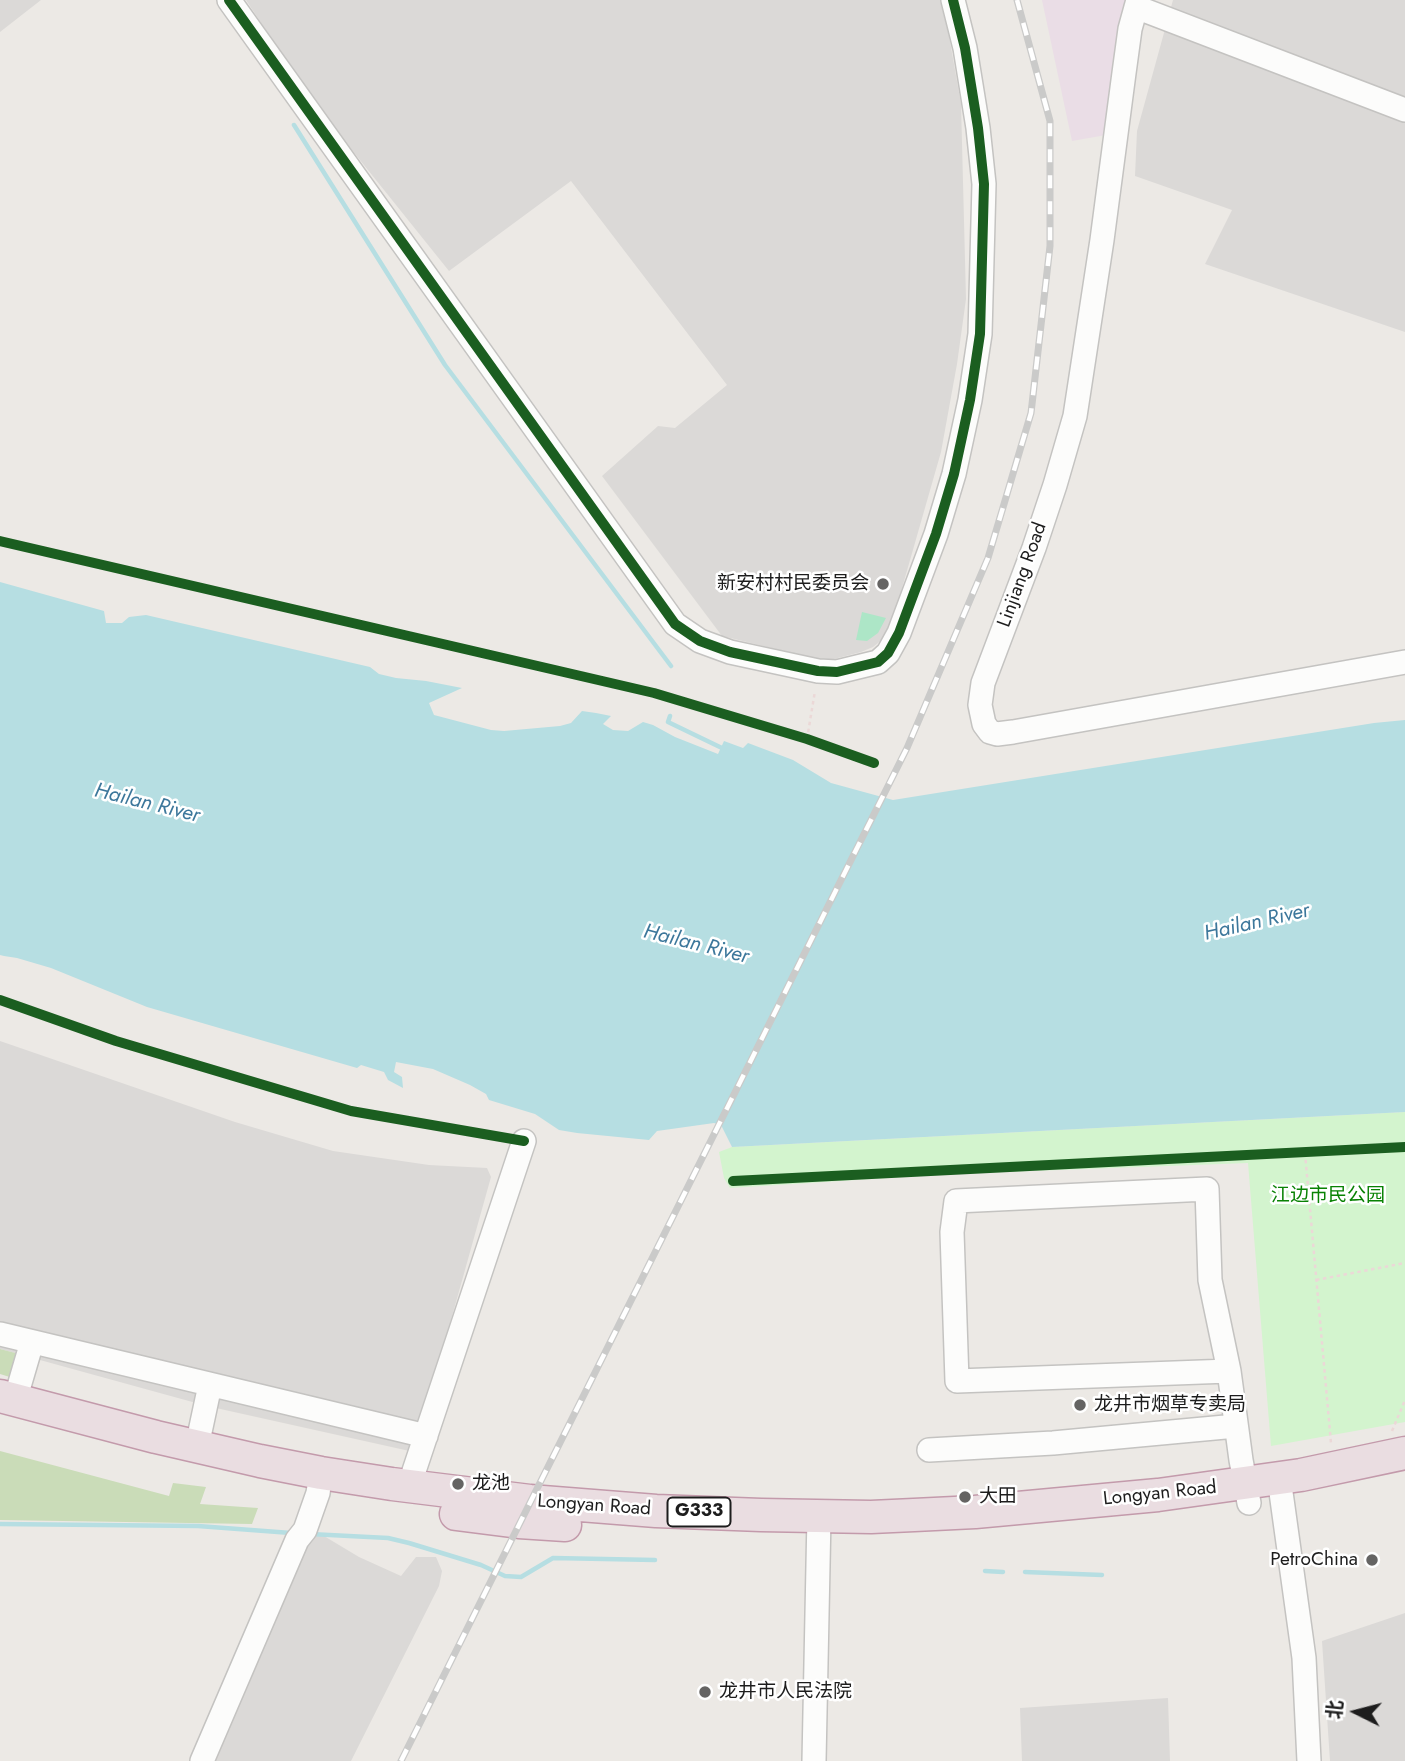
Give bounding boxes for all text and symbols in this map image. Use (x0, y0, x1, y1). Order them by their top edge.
street label: Linjiang Road (994, 520, 1052, 630)
place label: 新安村村民委员会 (717, 573, 869, 595)
marker: 新安村村民委员会 (875, 576, 891, 592)
water label: Hailan River (92, 779, 202, 829)
water label: Hailan River (1202, 899, 1312, 947)
water label: Hailan River (641, 920, 751, 970)
park label: 江边市民公园 (1271, 1185, 1385, 1207)
place label: 龙井市烟草专卖局 (1094, 1394, 1246, 1416)
marker: 龙井市烟草专卖局 (1072, 1397, 1088, 1413)
place label: 龙池 (472, 1473, 510, 1495)
marker: 龙池 (450, 1476, 466, 1492)
street label: Longyan Road (1102, 1477, 1218, 1511)
place label: 大田 (979, 1486, 1017, 1508)
marker: 大田 (957, 1489, 973, 1505)
street label: Longyan Road (536, 1491, 652, 1521)
road number: G333 (668, 1498, 730, 1526)
place label: PetroChina (1270, 1549, 1358, 1571)
marker: PetroChina (1364, 1552, 1380, 1568)
north arrow (1321, 1677, 1391, 1747)
place label: 龙井市人民法院 (719, 1681, 852, 1703)
marker: 龙井市人民法院 (697, 1684, 713, 1700)
text: 北 (1320, 1699, 1349, 1721)

